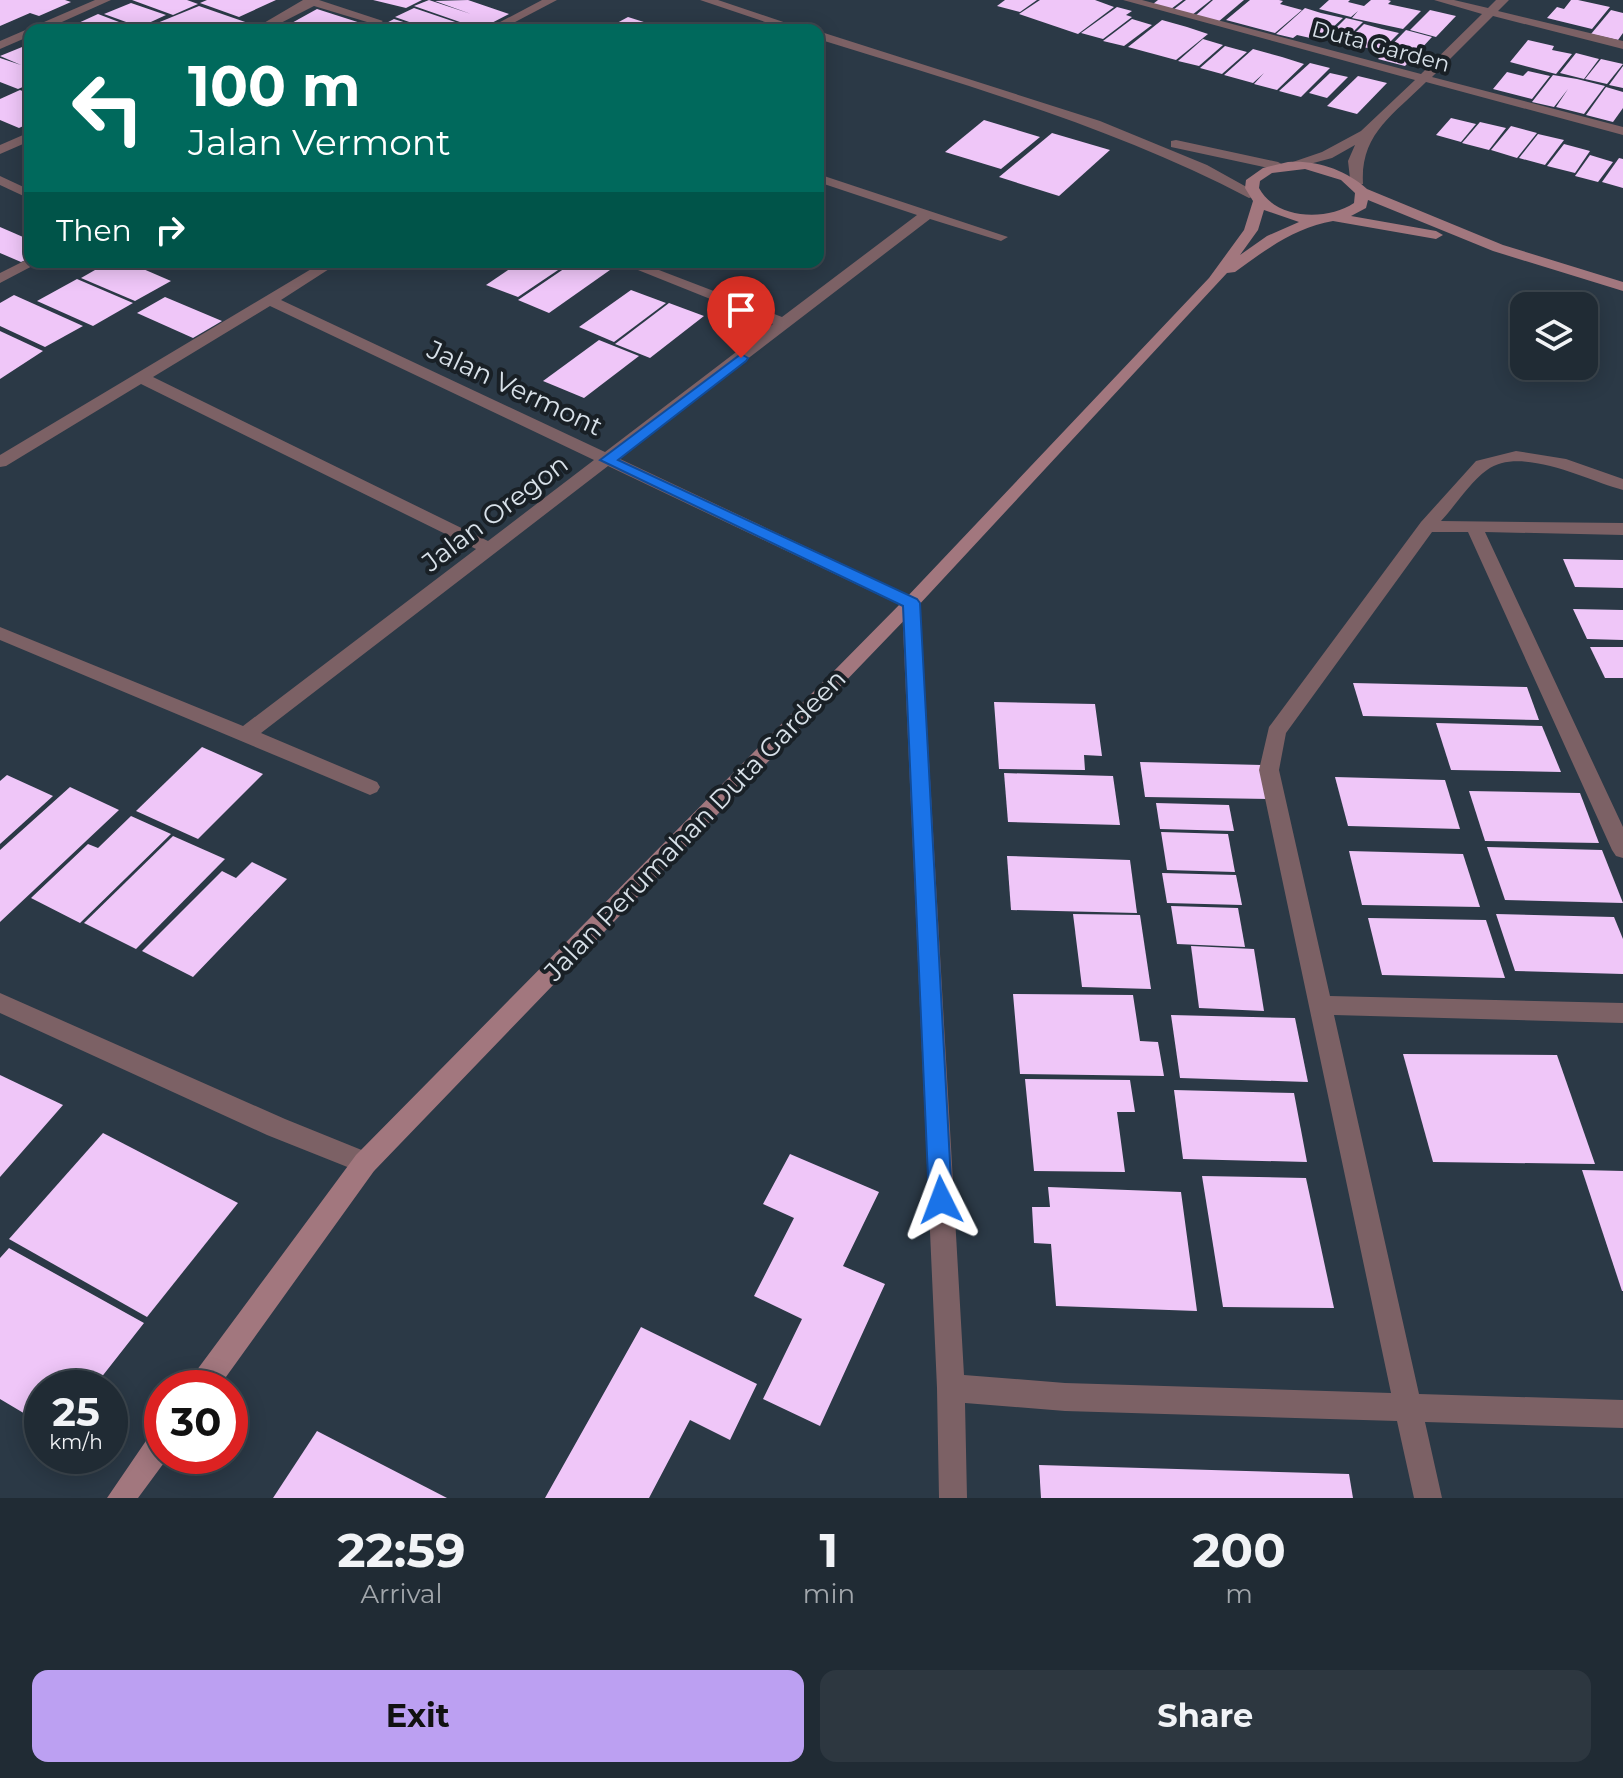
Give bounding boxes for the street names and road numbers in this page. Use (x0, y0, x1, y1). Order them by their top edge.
street label: Duta Garden (1309, 15, 1453, 78)
street label: Jalan Vermont (421, 333, 608, 443)
street label: Jalan Oregon (415, 448, 574, 579)
street label: Jalan Perumahan Duta Gardeen (537, 663, 853, 988)

